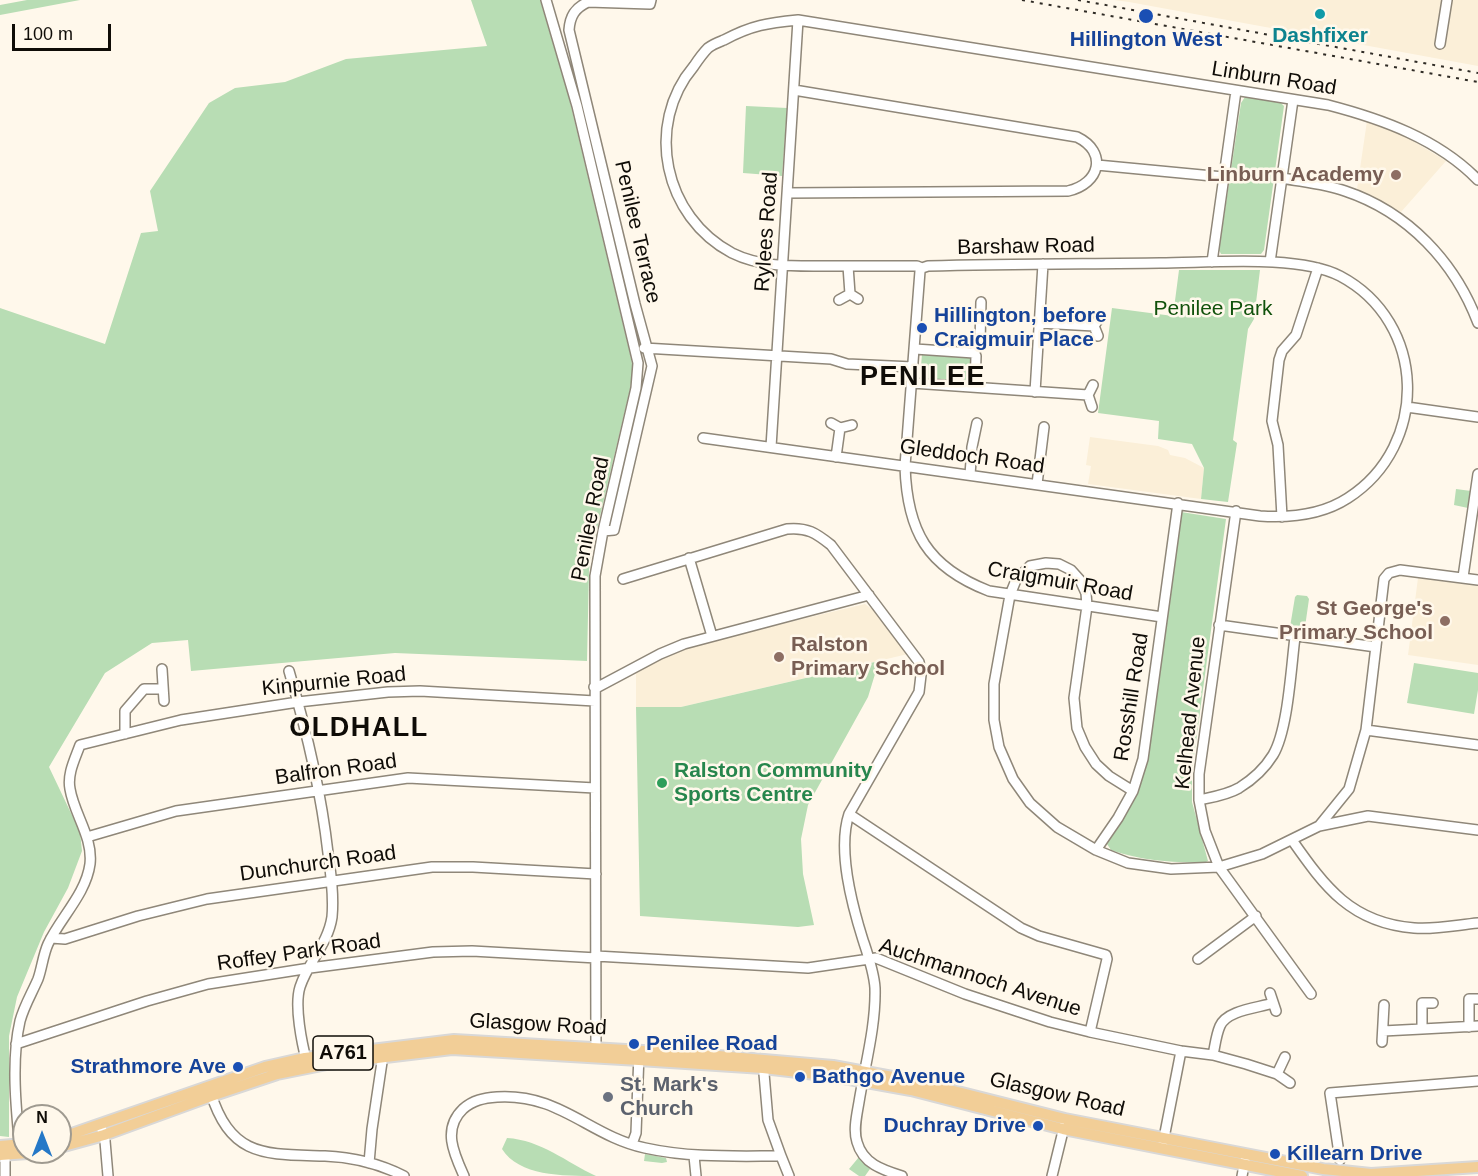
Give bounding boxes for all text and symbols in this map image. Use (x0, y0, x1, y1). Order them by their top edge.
marker: Hillington West (1137, 7, 1155, 25)
marker: Dashfixer (1313, 7, 1327, 21)
scale bar (15, 12, 114, 50)
place label: Dashfixer (1272, 23, 1368, 49)
text: 100 m (23, 24, 73, 44)
place label: Hillington West (1070, 27, 1222, 53)
street label: Linburn Road (1210, 57, 1338, 101)
street label: Penilee Terrace (608, 158, 666, 306)
place label: Linburn Academy (1207, 162, 1384, 188)
marker: Linburn Academy (1389, 168, 1403, 182)
street label: Rylees Road (750, 171, 784, 293)
street label: Barshaw Road (957, 233, 1095, 261)
park label: Penilee Park (1153, 296, 1273, 322)
place label: Hillington, before Craigmuir Place (934, 303, 1107, 353)
marker: Hillington, before Craigmuir Place (915, 321, 929, 335)
district label: PENILEE (860, 362, 986, 394)
street label: Gleddoch Road (898, 434, 1046, 480)
street label: Penilee Road (567, 455, 615, 583)
street label: Craigmuir Road (985, 557, 1135, 607)
place label: St George's Primary School (1279, 596, 1433, 646)
marker: St George's Primary School (1438, 614, 1452, 628)
street label: Rosshill Road (1109, 631, 1155, 763)
place label: Ralston Primary School (791, 632, 945, 682)
street label: Kelhead Avenue (1170, 635, 1212, 791)
marker: Ralston Primary School (772, 650, 786, 664)
street label: Kinpurnie Road (261, 662, 407, 702)
district label: OLDHALL (289, 713, 429, 745)
street label: Balfron Road (274, 749, 398, 791)
place label: Ralston Community Sports Centre (674, 758, 872, 808)
marker: Ralston Community Sports Centre (655, 776, 669, 790)
street label: Dunchurch Road (238, 841, 398, 887)
street label: Roffey Park Road (215, 929, 383, 977)
street label: Auchmannoch Avenue (876, 933, 1084, 1023)
street label: Glasgow Road (469, 1009, 607, 1041)
place label: Penilee Road (646, 1031, 778, 1057)
road number: A761 (313, 1036, 373, 1070)
marker: Penilee Road (627, 1037, 641, 1051)
place label: Strathmore Ave (70, 1054, 226, 1080)
marker: Strathmore Ave (231, 1060, 245, 1074)
place label: Bathgo Avenue (812, 1064, 965, 1090)
street label: Glasgow Road (987, 1067, 1127, 1123)
marker: Bathgo Avenue (793, 1070, 807, 1084)
place label: St. Mark's Church (620, 1072, 718, 1122)
marker: St. Mark's Church (601, 1090, 615, 1104)
north arrow (12, 1104, 72, 1164)
text: N (36, 1109, 48, 1126)
place label: Duchray Drive (884, 1113, 1026, 1139)
marker: Duchray Drive (1031, 1119, 1045, 1133)
place label: Killearn Drive (1287, 1141, 1422, 1167)
marker: Killearn Drive (1268, 1147, 1282, 1161)

